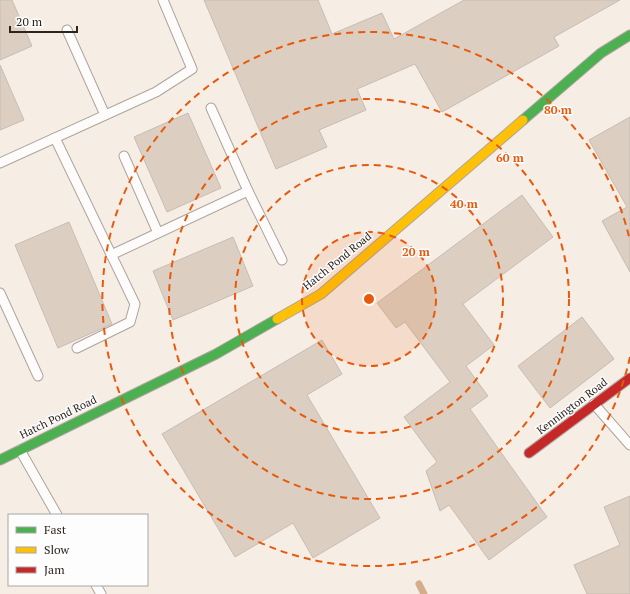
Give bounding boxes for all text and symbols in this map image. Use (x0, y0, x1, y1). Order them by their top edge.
scale bar (10, 8, 77, 34)
text: 20 m (16, 14, 43, 29)
text: 80 m (544, 102, 572, 117)
text: 60 m (496, 150, 524, 165)
text: 40 m (450, 196, 478, 211)
street label: Hatch Pond Road (300, 229, 374, 293)
text: 20 m (402, 244, 430, 259)
centre of rings (362, 292, 376, 306)
street label: Kennington Road (534, 375, 610, 437)
street label: Hatch Pond Road (17, 392, 99, 442)
legend (8, 514, 148, 586)
text: Fast (44, 522, 67, 537)
text: Slow (44, 542, 70, 557)
text: Jam (44, 562, 65, 577)

